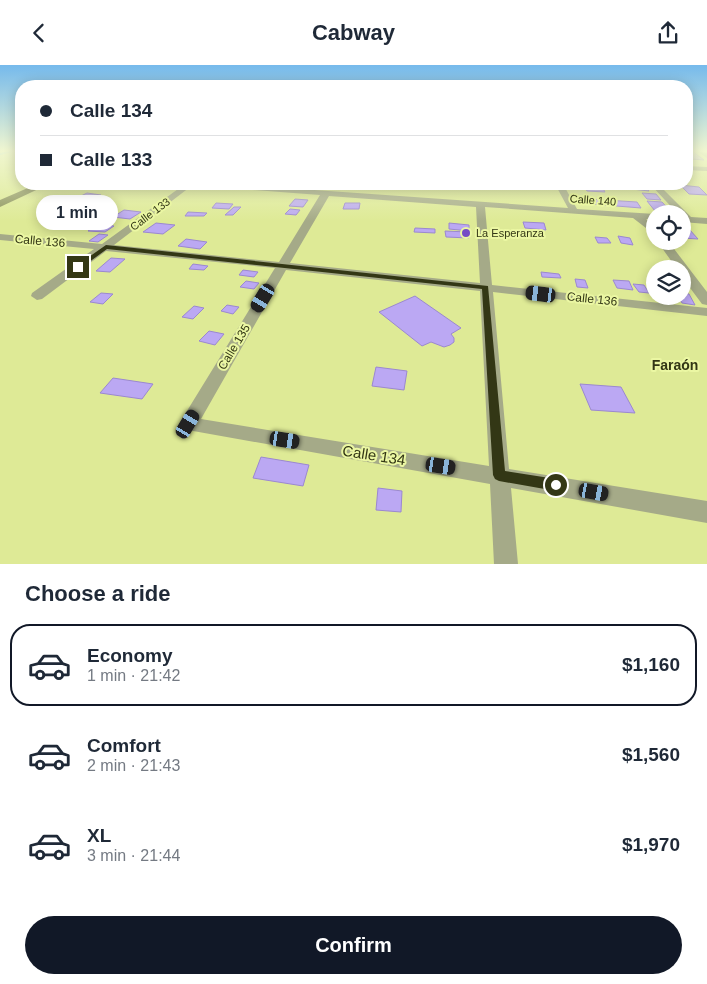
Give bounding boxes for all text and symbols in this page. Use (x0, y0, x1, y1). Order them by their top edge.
icon: back (25, 19, 53, 47)
icon: share (654, 19, 682, 47)
text: Cabway (312, 20, 395, 45)
text: Calle 134 (70, 100, 152, 121)
text: Calle 133 (70, 149, 152, 170)
street label: Calle 140 (569, 192, 617, 208)
callout: 1 min (37, 195, 119, 229)
street label: Calle 133 (128, 195, 172, 233)
text: 1 min (56, 204, 98, 221)
map controls (646, 205, 691, 305)
button: locate (646, 205, 691, 250)
marker: La Esperanza (460, 227, 472, 239)
place label: La Esperanza (476, 227, 545, 239)
street label: Calle 136 (14, 232, 66, 250)
route end (67, 256, 89, 278)
button: layers (646, 260, 691, 305)
car (248, 281, 277, 315)
car (525, 285, 556, 303)
street label: Calle 136 (566, 289, 618, 309)
street label: Calle 135 (215, 321, 253, 372)
district label: Faraón (652, 357, 698, 373)
car (173, 407, 202, 441)
car (269, 430, 300, 450)
street label: Calle 134 (341, 442, 407, 468)
car (425, 456, 456, 476)
route start (545, 474, 567, 496)
car (577, 482, 610, 502)
text: Choose a ride (25, 581, 170, 606)
icon: car (27, 643, 72, 688)
text: Economy (87, 645, 173, 666)
text: $1,160 (622, 654, 680, 675)
text: 1 min · 21:42 (87, 667, 180, 684)
icon: car (27, 733, 72, 778)
text: Comfort (87, 735, 161, 756)
text: $1,560 (622, 744, 680, 765)
text: 2 min · 21:43 (87, 757, 180, 774)
icon: car (27, 823, 72, 868)
text: XL (87, 825, 111, 846)
text: $1,970 (622, 834, 680, 855)
text: 3 min · 21:44 (87, 847, 180, 864)
button: Confirm (25, 916, 682, 974)

